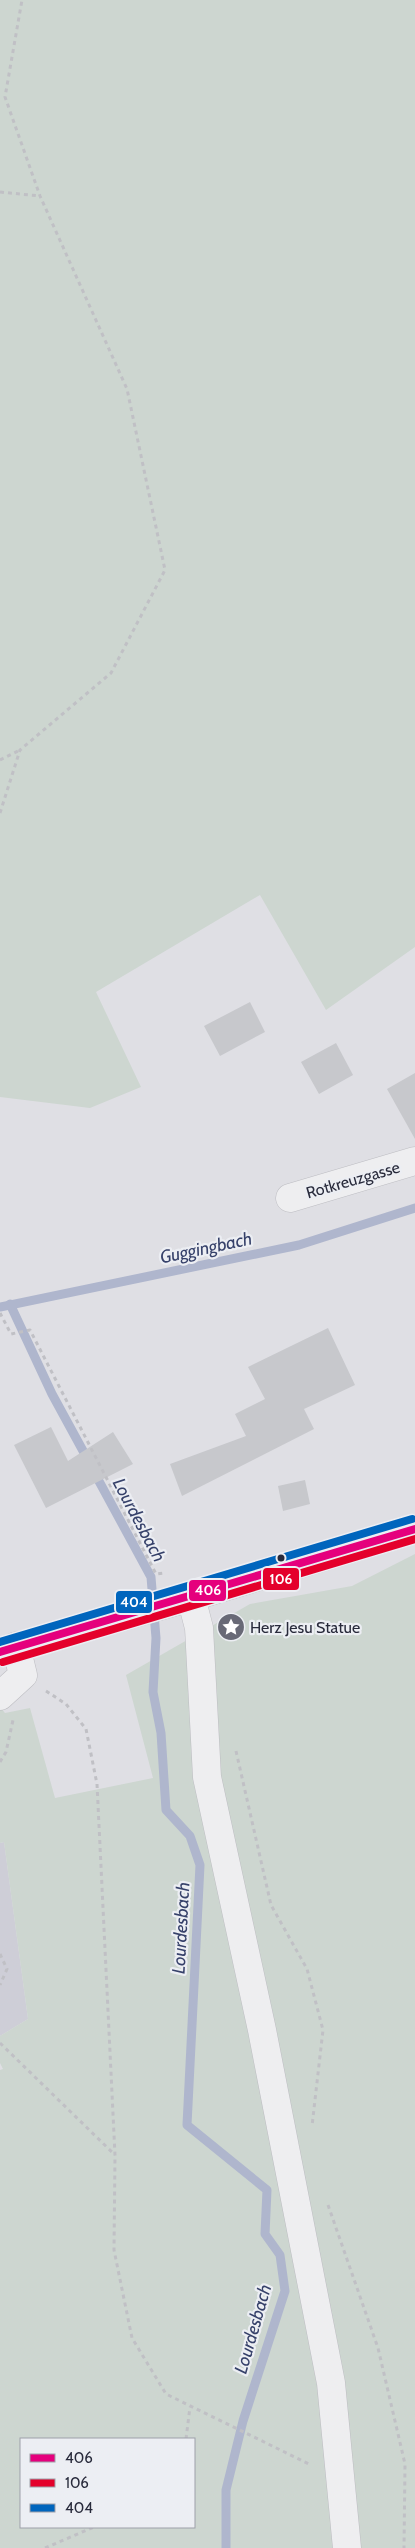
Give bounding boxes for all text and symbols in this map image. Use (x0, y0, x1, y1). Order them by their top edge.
street label: Rotkreuzgasse (304, 1158, 402, 1202)
water label: Guggingbach (158, 1228, 254, 1268)
water label: Lourdesbach (108, 1474, 170, 1566)
unlabelled marker (276, 1553, 286, 1563)
line badge: 106 (262, 1567, 300, 1591)
text: 106 (270, 1570, 293, 1588)
line badge: 406 (188, 1579, 227, 1602)
text: 406 (195, 1581, 221, 1599)
line badge: 404 (115, 1590, 153, 1614)
text: 404 (120, 1593, 148, 1611)
place icon: Herz Jesu Statue (216, 1612, 246, 1642)
place label: Herz Jesu Statue (250, 1618, 360, 1637)
water label: Lourdesbach (168, 1882, 194, 1974)
water label: Lourdesbach (230, 2282, 276, 2376)
legend (20, 2438, 195, 2528)
text: 406 (65, 2449, 93, 2467)
text: 106 (65, 2474, 89, 2492)
text: 404 (65, 2499, 93, 2517)

